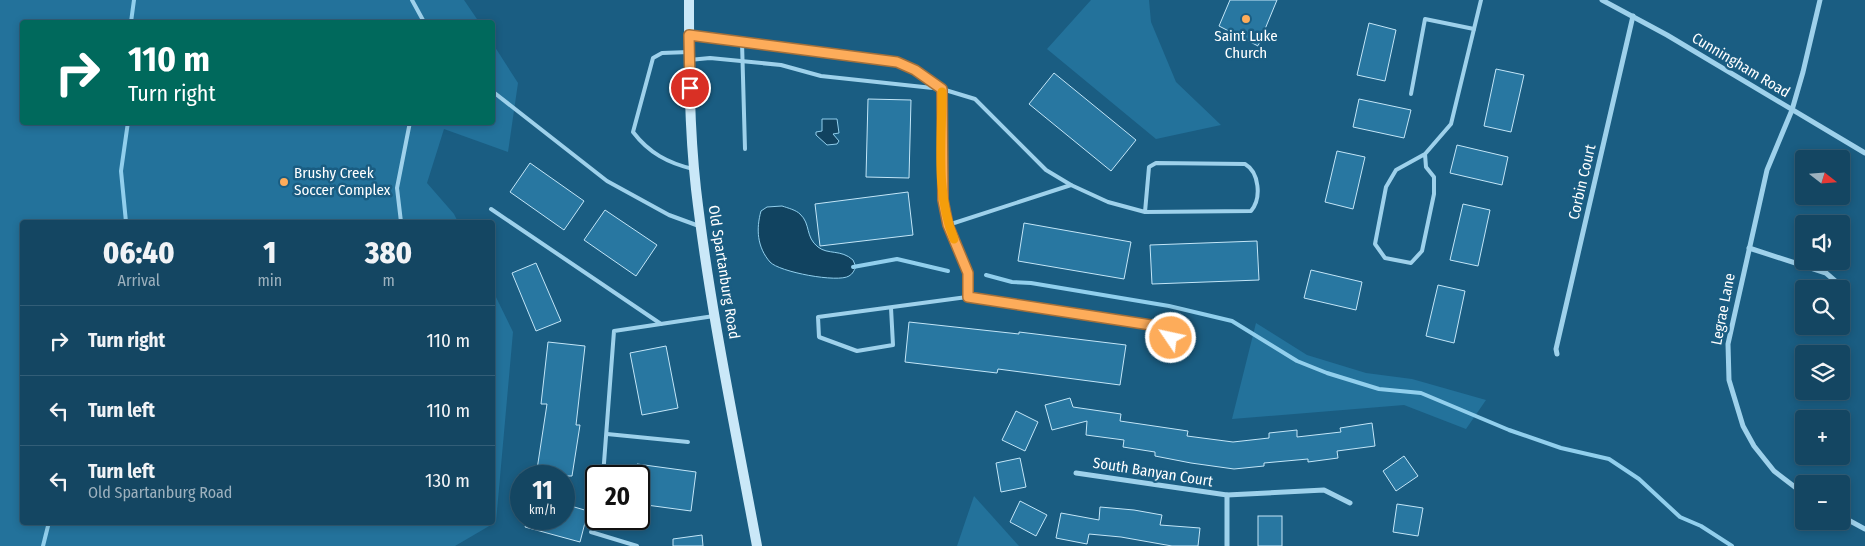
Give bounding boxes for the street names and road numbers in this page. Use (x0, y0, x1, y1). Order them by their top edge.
street label: Cunningham Road (1689, 29, 1793, 101)
street label: Corbin Court (1565, 142, 1599, 221)
street label: Old Spartanburg Road (705, 204, 743, 340)
street label: Legrae Lane (1707, 271, 1739, 347)
street label: South Banyan Court (1092, 454, 1214, 490)

